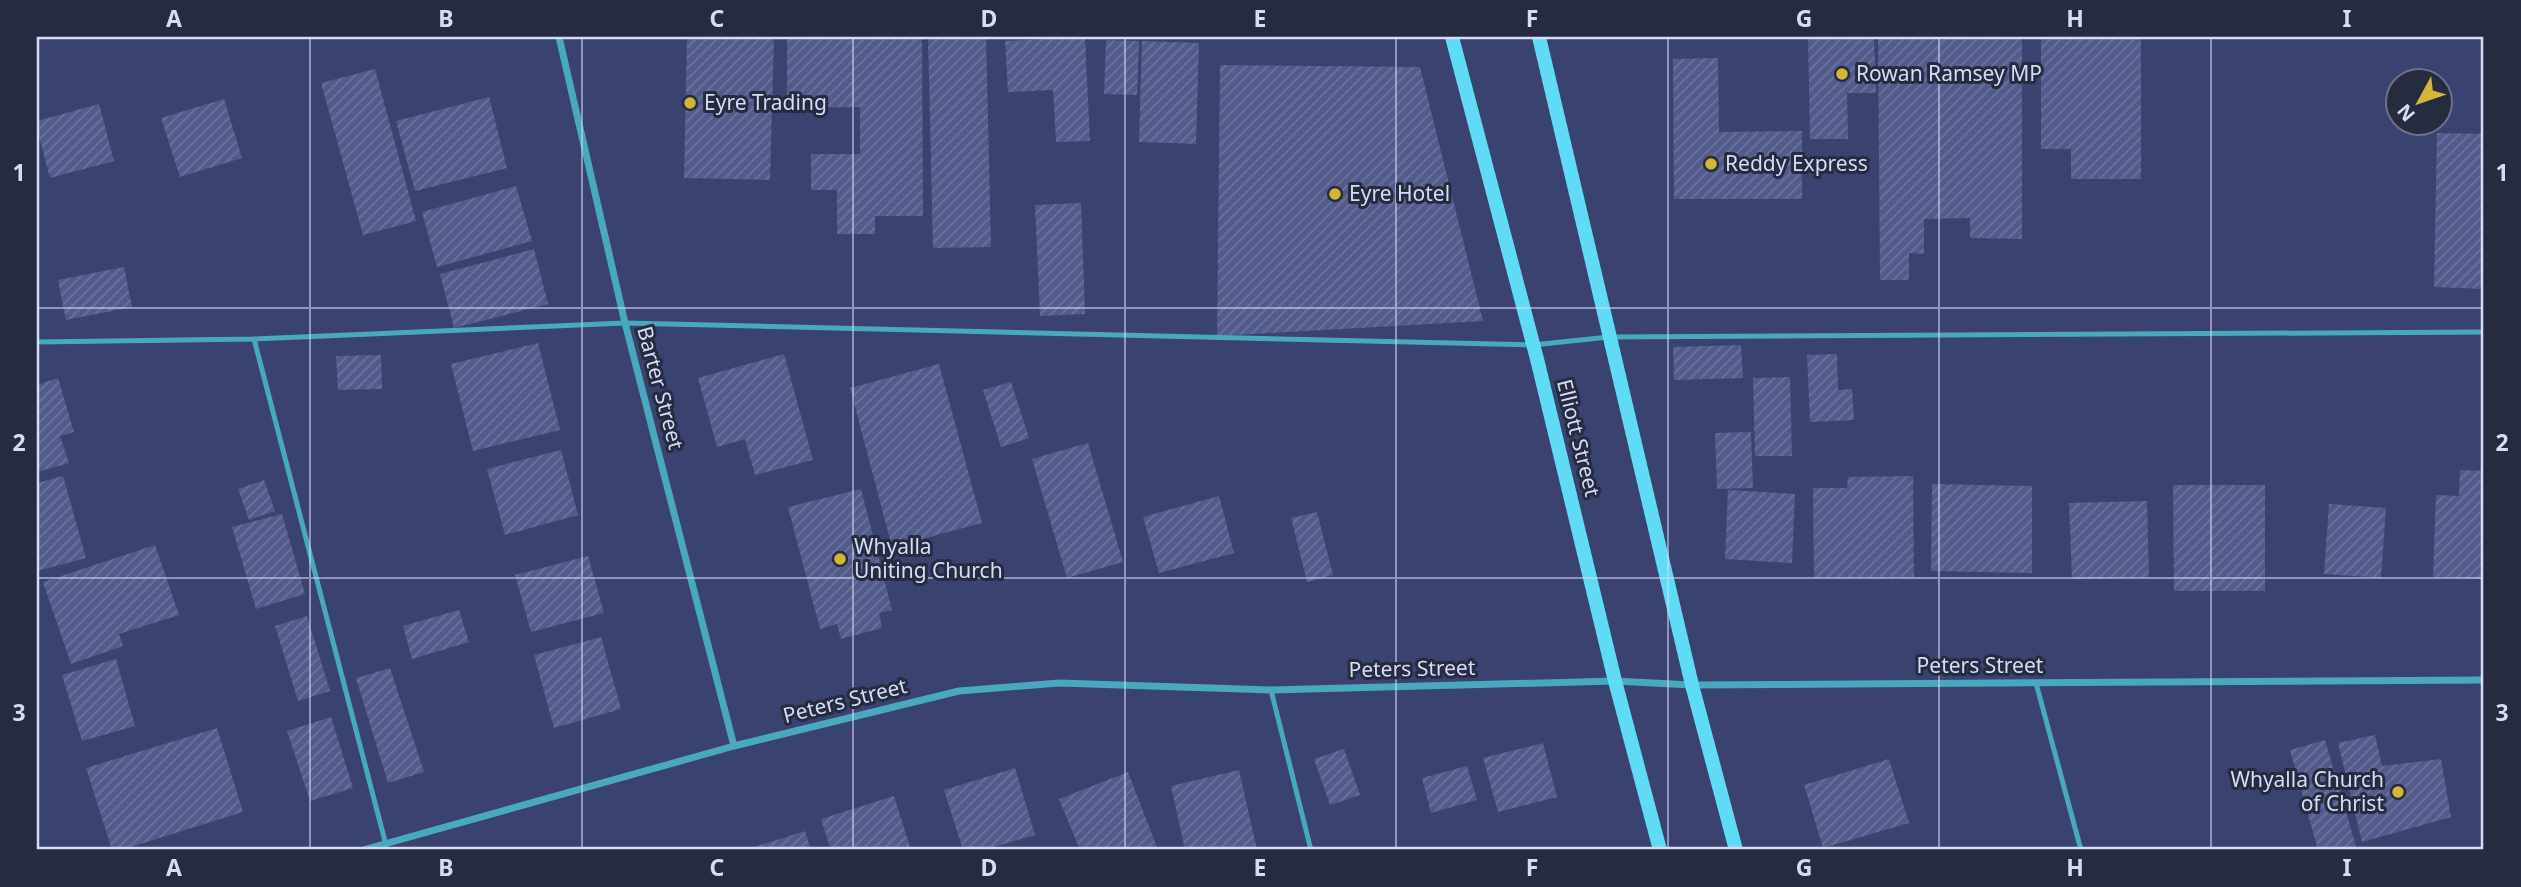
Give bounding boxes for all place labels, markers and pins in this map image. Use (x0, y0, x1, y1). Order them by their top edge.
place label: Rowan Ramsey MP (1856, 59, 2042, 87)
marker: Rowan Ramsey MP (1834, 66, 1850, 82)
place label: Eyre Trading (704, 88, 827, 116)
marker: Eyre Trading (682, 95, 698, 111)
place label: Reddy Express (1725, 149, 1868, 177)
marker: Reddy Express (1703, 156, 1719, 172)
place label: Eyre Hotel (1349, 179, 1450, 207)
marker: Eyre Hotel (1327, 186, 1343, 202)
place label: Whyalla Uniting Church (854, 532, 1003, 584)
marker: Whyalla Uniting Church (832, 551, 848, 567)
place label: Whyalla Church of Christ (2230, 765, 2384, 817)
marker: Whyalla Church of Christ (2390, 784, 2406, 800)

